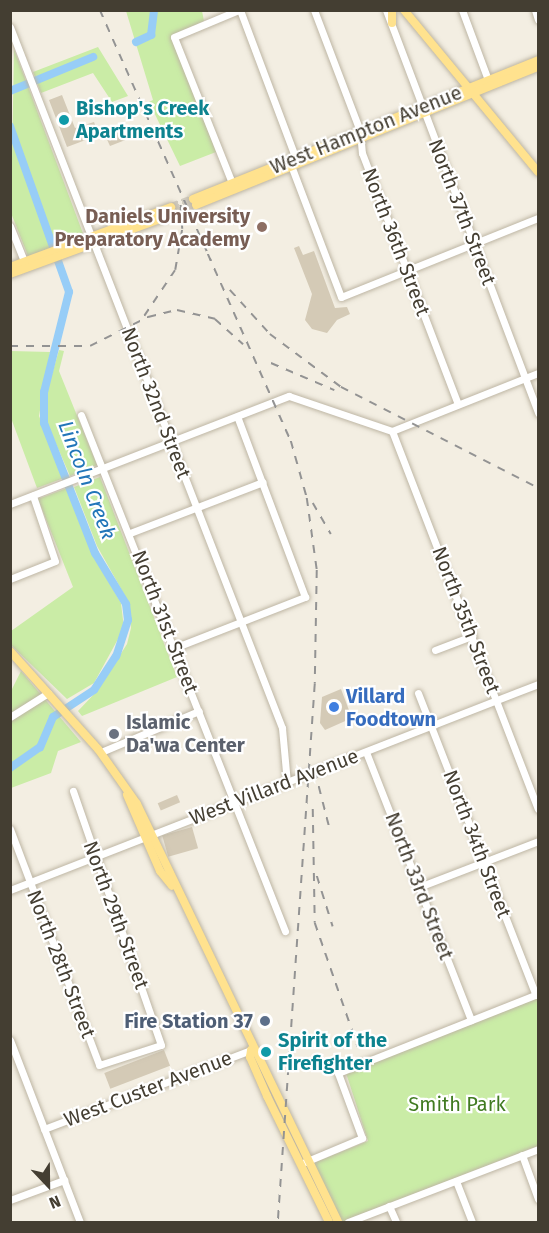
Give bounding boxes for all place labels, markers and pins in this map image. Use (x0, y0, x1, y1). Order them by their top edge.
place label: Bishop's Creek Apartments (76, 96, 209, 143)
marker: Bishop's Creek Apartments (57, 113, 71, 127)
place label: Daniels University Preparatory Academy (54, 204, 250, 251)
marker: Daniels University Preparatory Academy (255, 220, 269, 234)
place label: Villard Foodtown (346, 684, 436, 731)
marker: Villard Foodtown (327, 700, 341, 714)
place label: Islamic Da'wa Center (126, 710, 245, 757)
marker: Islamic Da'wa Center (107, 727, 121, 741)
place label: Fire Station 37 (124, 1009, 253, 1033)
marker: Fire Station 37 (258, 1014, 272, 1028)
place label: Spirit of the Firefighter (278, 1028, 387, 1075)
marker: Spirit of the Firefighter (259, 1045, 273, 1059)

